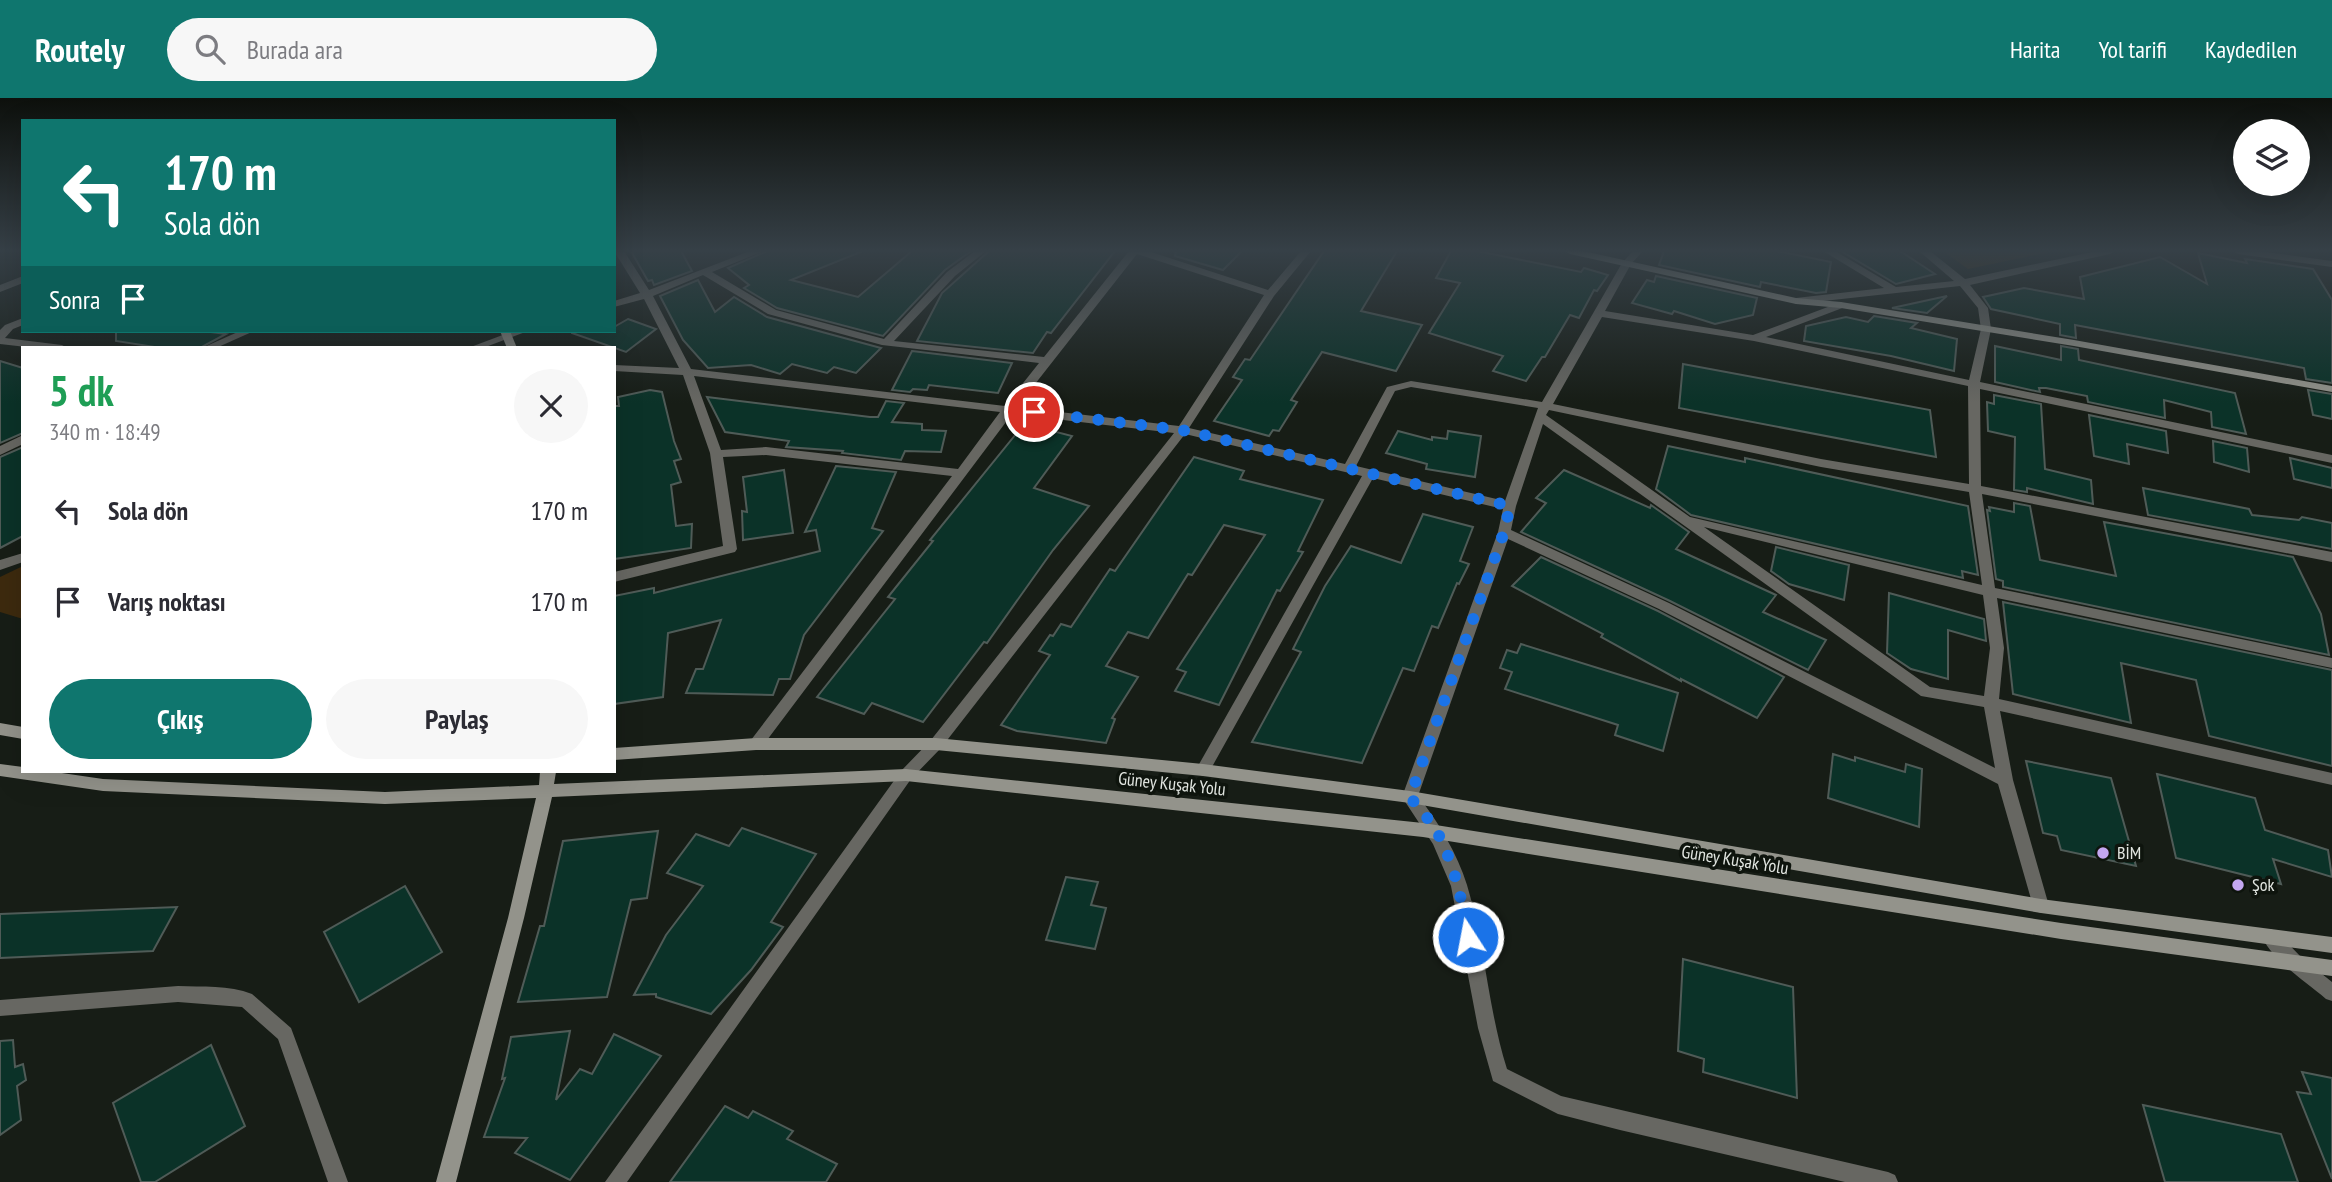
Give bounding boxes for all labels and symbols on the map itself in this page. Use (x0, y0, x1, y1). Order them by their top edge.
pin (1004, 382, 1064, 442)
street label: Güney Kuşak Yolu (1117, 766, 1227, 801)
street label: Güney Kuşak Yolu (1680, 840, 1790, 879)
place label: BİM (2117, 841, 2141, 864)
marker: BİM (2095, 845, 2111, 861)
place label: Şok (2252, 873, 2274, 896)
marker: Şok (2230, 877, 2246, 893)
position arrow (1431, 900, 1505, 974)

